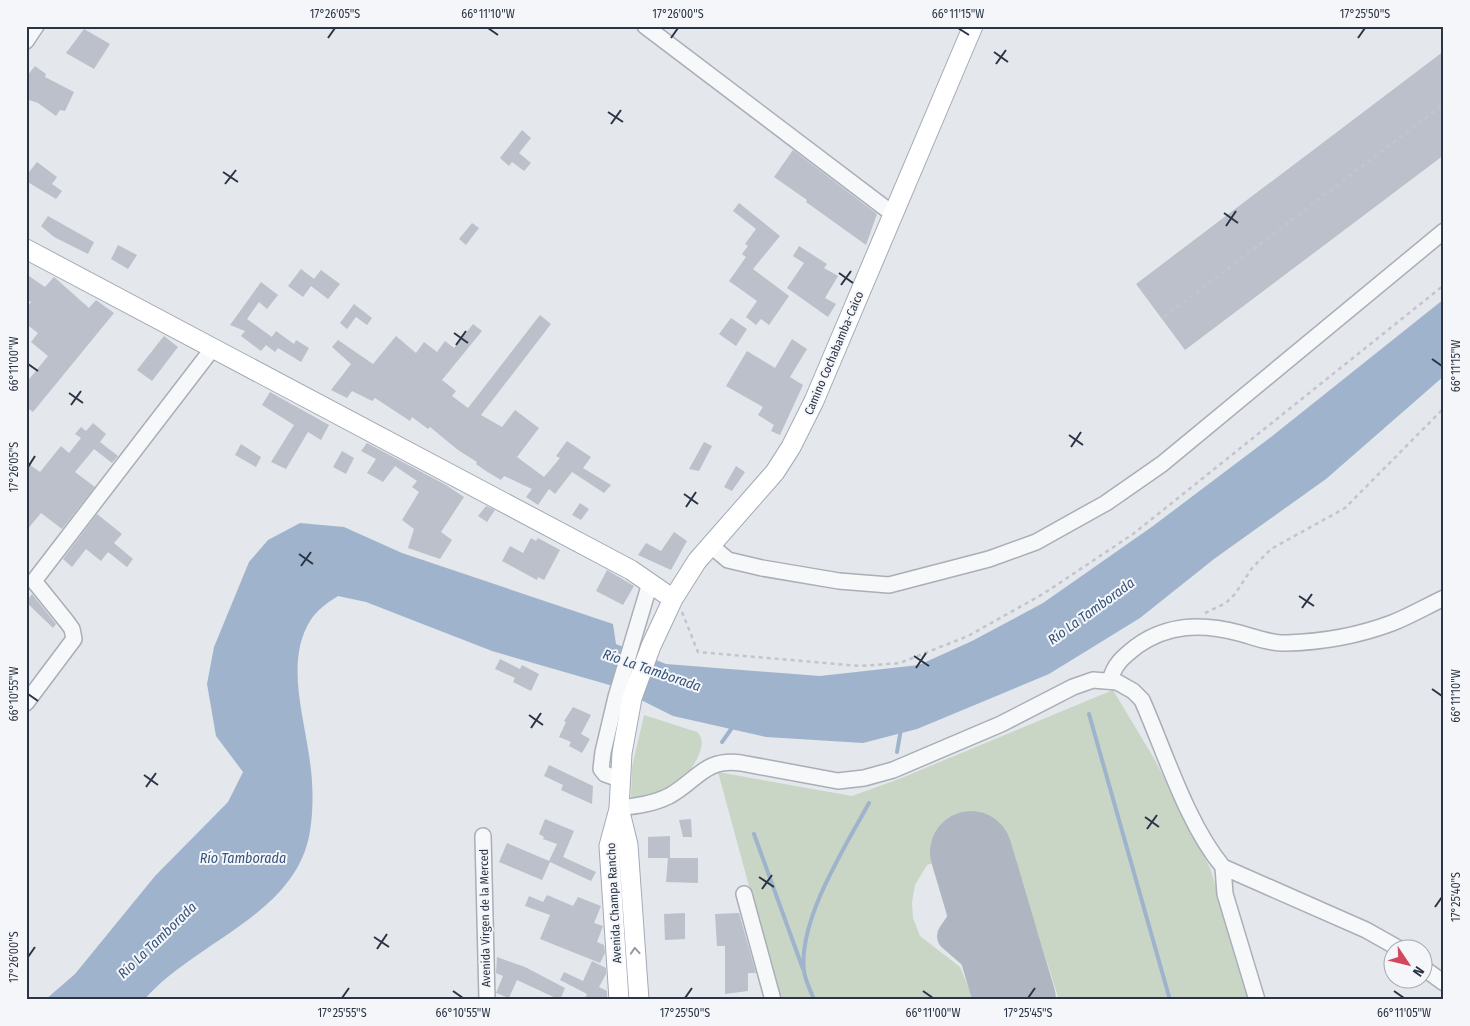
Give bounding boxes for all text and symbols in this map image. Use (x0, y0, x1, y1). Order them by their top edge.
text: 17°26'05"S (310, 7, 360, 21)
text: 66°11'10"W (461, 7, 515, 21)
text: 17°26'00"S (652, 7, 704, 21)
text: 66°11'15"W (932, 7, 984, 21)
text: 17°25'50"S (1340, 7, 1390, 21)
street label: Camino Cochabamba-Caico (802, 289, 866, 417)
text: 66°11'00"W (7, 337, 21, 391)
text: 66°11'15"W (1449, 340, 1463, 392)
text: 17°26'05"S (7, 442, 21, 492)
water label: Río La Tamborada (1045, 574, 1138, 649)
water label: Río La Tamborada (600, 646, 703, 695)
text: 66°10'55"W (7, 667, 21, 721)
text: 66°11'10"W (1449, 669, 1463, 723)
street label: Avenida Champa Rancho (604, 842, 624, 964)
street label: Avenida Virgen de la Merced (477, 849, 493, 987)
water label: Río Tamborada (200, 850, 286, 867)
text: 17°25'40"S (1449, 872, 1463, 922)
water label: Río La Tamborada (114, 899, 200, 982)
text: 17°26'00"S (7, 931, 21, 983)
north arrow (1382, 938, 1432, 988)
one-way arrow (630, 947, 641, 955)
text: N (1409, 963, 1428, 979)
text: 17°25'55"S (317, 1006, 367, 1020)
text: 66°10'55"W (436, 1006, 490, 1020)
text: 17°25'50"S (660, 1006, 710, 1020)
text: 66°11'00"W (906, 1006, 960, 1020)
text: 17°25'45"S (1004, 1006, 1053, 1020)
text: 66°11'05"W (1377, 1006, 1431, 1020)

